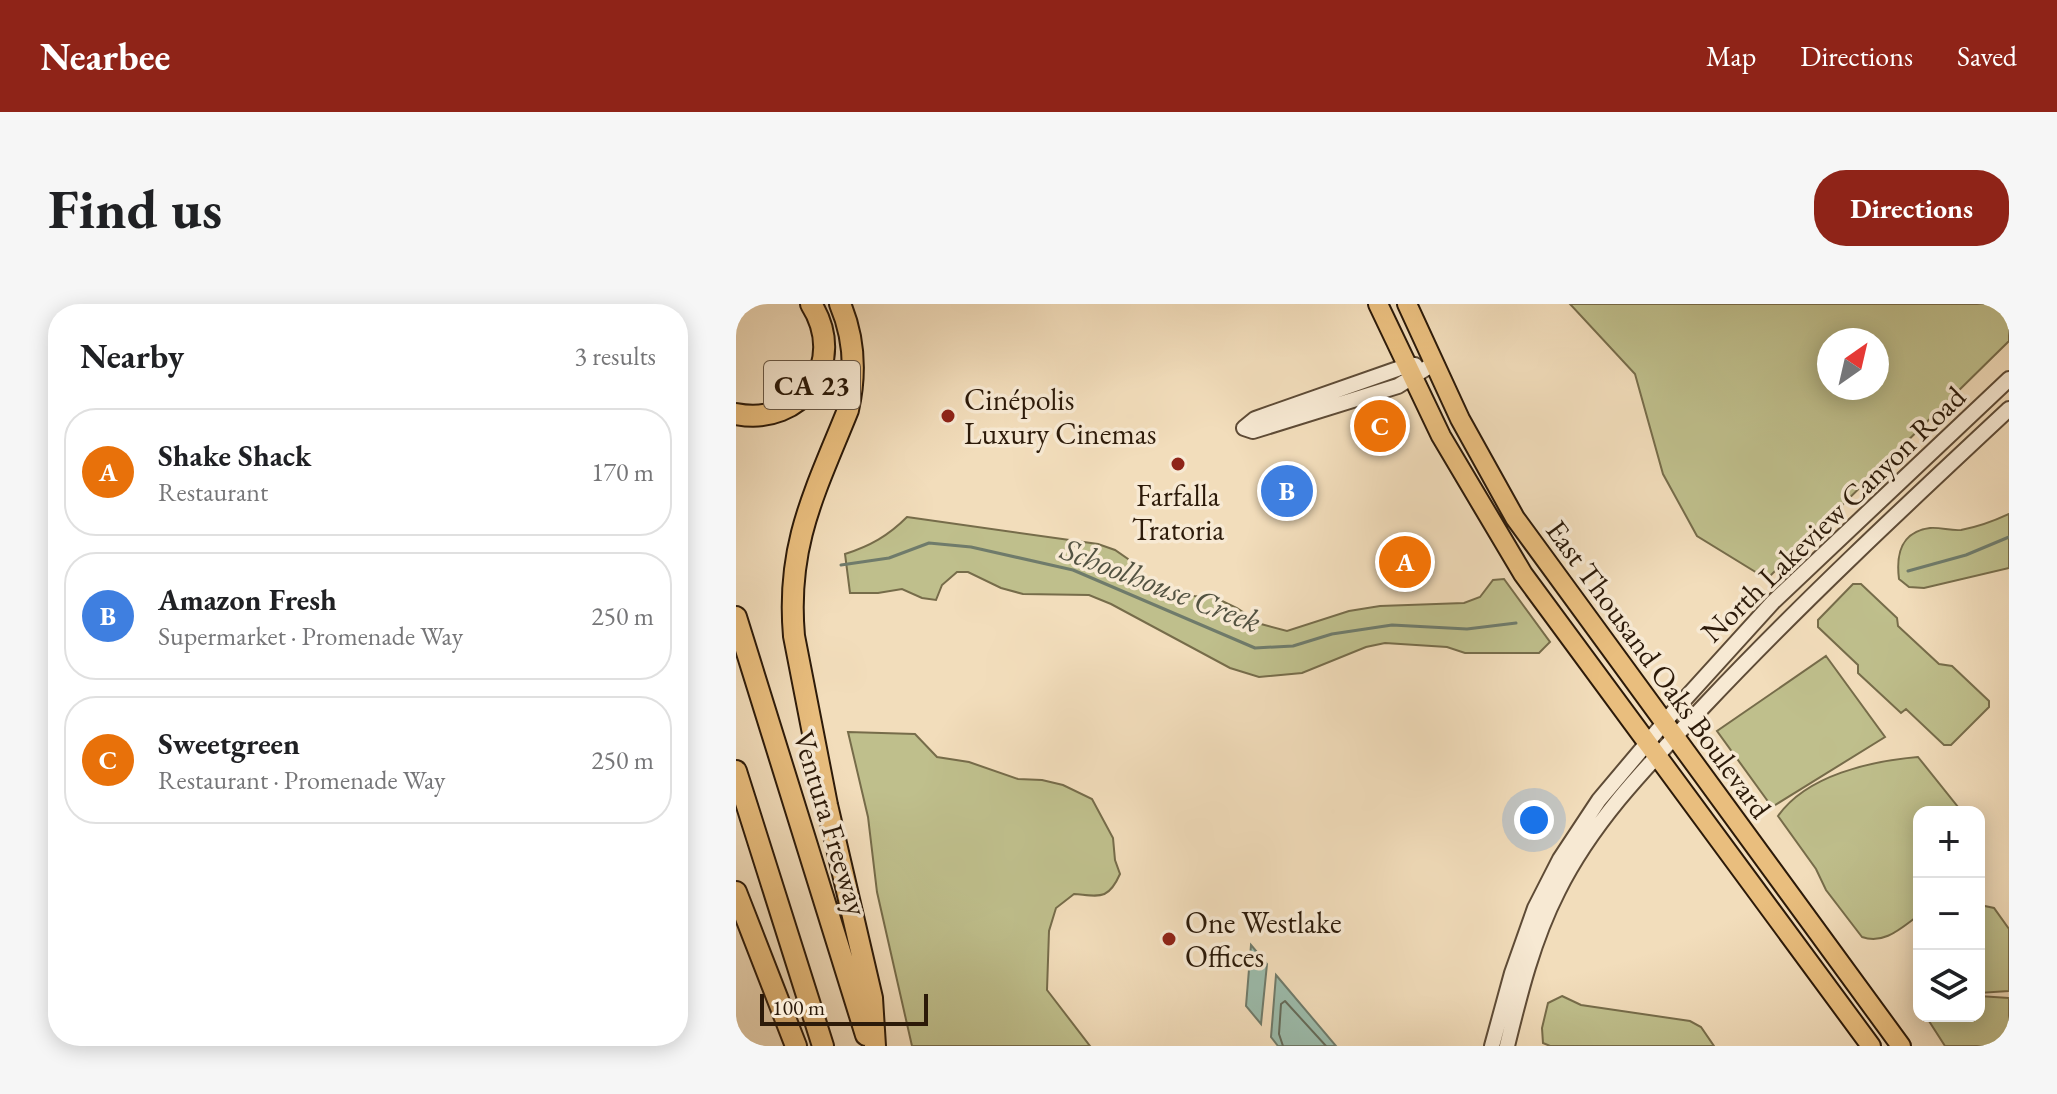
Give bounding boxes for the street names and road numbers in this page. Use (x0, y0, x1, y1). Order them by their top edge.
road number: CA 23 (764, 361, 860, 409)
street label: North Lakeview Canyon Road (1692, 377, 1974, 651)
street label: East Thousand Oaks Boulevard (1537, 512, 1781, 827)
street label: Ventura Freeway (784, 726, 878, 921)

